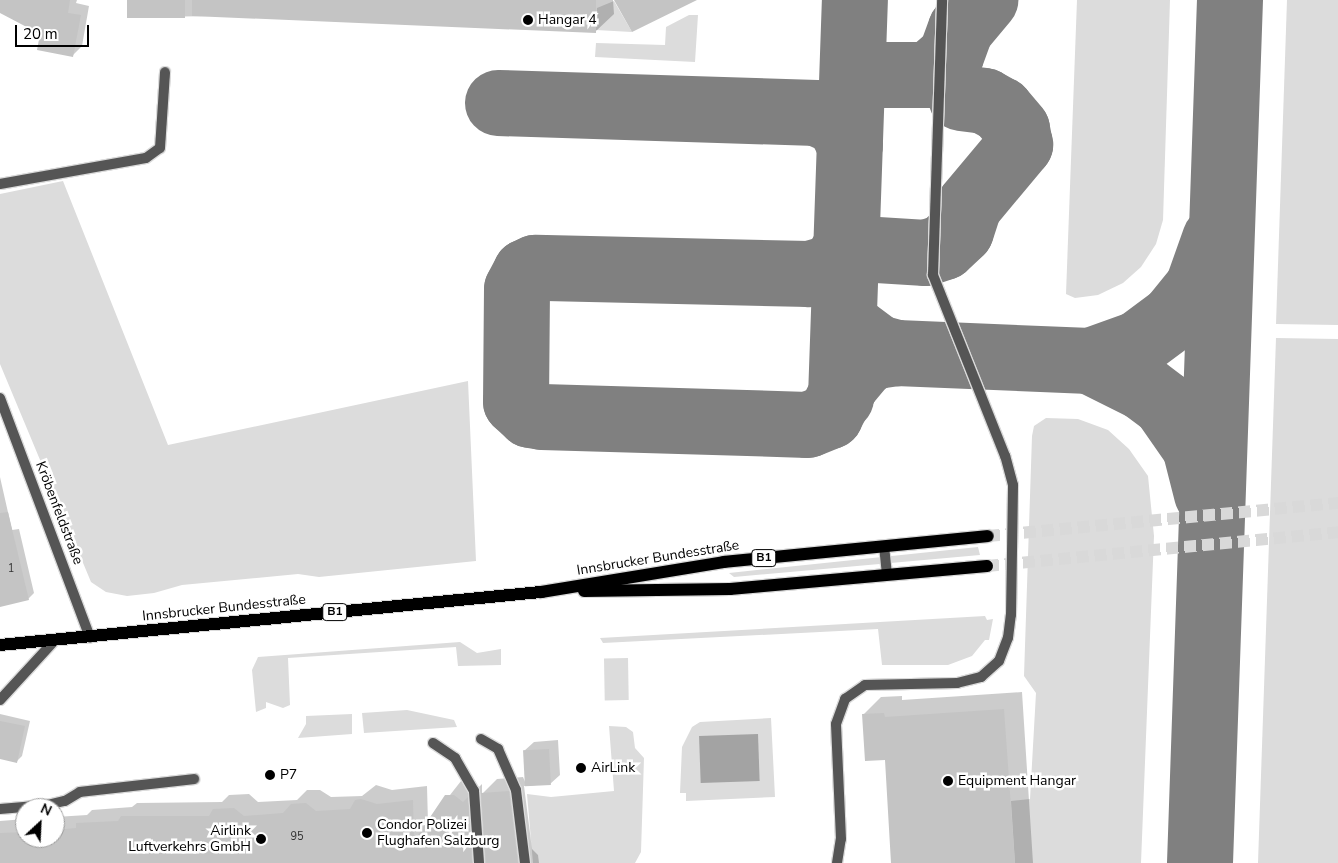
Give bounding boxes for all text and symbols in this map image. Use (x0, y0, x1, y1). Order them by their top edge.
place label: Hangar 4 (538, 12, 597, 28)
marker: Hangar 4 (522, 14, 534, 26)
scale bar (18, 15, 91, 47)
text: 20 m (23, 24, 58, 44)
street label: Kröbenfeldstraße (32, 459, 86, 567)
street label: Innsbrucker Bundesstraße (576, 537, 740, 579)
road number: B1 (750, 548, 778, 568)
house number: 1 (8, 562, 14, 576)
street label: Innsbrucker Bundesstraße (141, 591, 307, 625)
road number: B1 (321, 602, 349, 622)
place label: AirLink (591, 760, 635, 776)
marker: AirLink (575, 762, 587, 774)
place label: P7 (280, 767, 297, 783)
marker: P7 (264, 769, 276, 781)
place label: Equipment Hangar (958, 773, 1076, 789)
marker: Equipment Hangar (942, 775, 954, 787)
north arrow (15, 798, 65, 848)
text: N (37, 799, 55, 821)
place label: Condor Polizei Flughafen Salzburg (377, 817, 500, 850)
place label: Airlink Luftverkehrs GmbH (128, 823, 251, 856)
marker: Condor Polizei Flughafen Salzburg (361, 827, 373, 839)
house number: 95 (290, 830, 304, 844)
marker: Airlink Luftverkehrs GmbH (255, 833, 267, 845)

